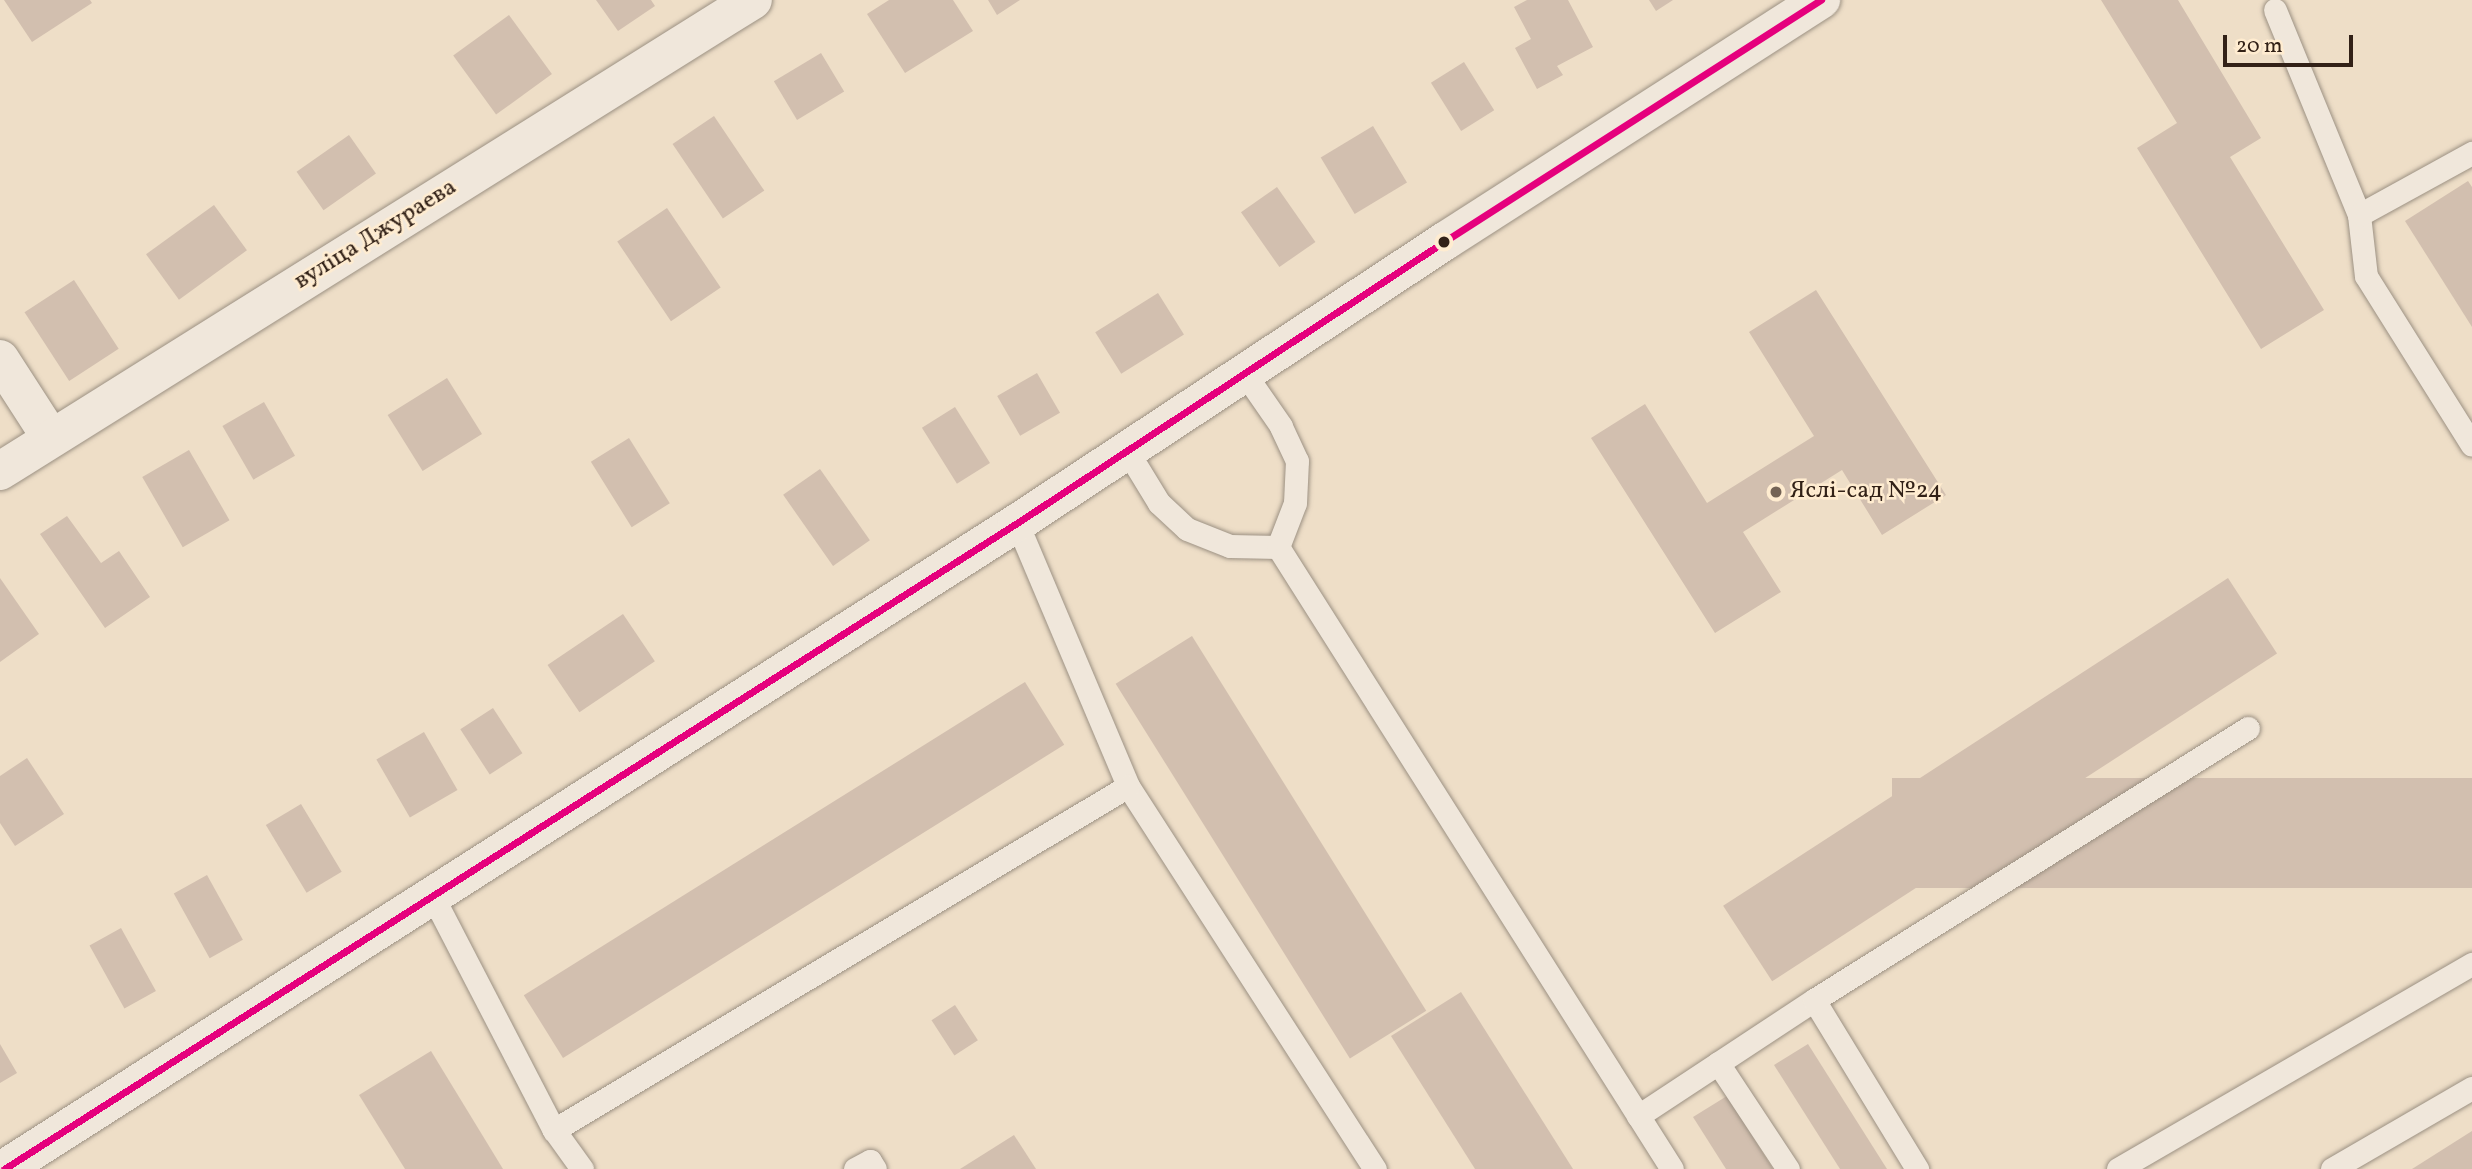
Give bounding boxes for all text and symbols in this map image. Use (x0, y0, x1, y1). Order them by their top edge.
scale bar (2227, 21, 2356, 65)
text: 20 m (2236, 32, 2282, 61)
street label: вуліца Джураева (290, 174, 462, 296)
unlabelled marker (1437, 235, 1451, 249)
place label: Яслі-сад №24 (1790, 478, 1942, 506)
marker: Яслі-сад №24 (1768, 484, 1784, 500)

